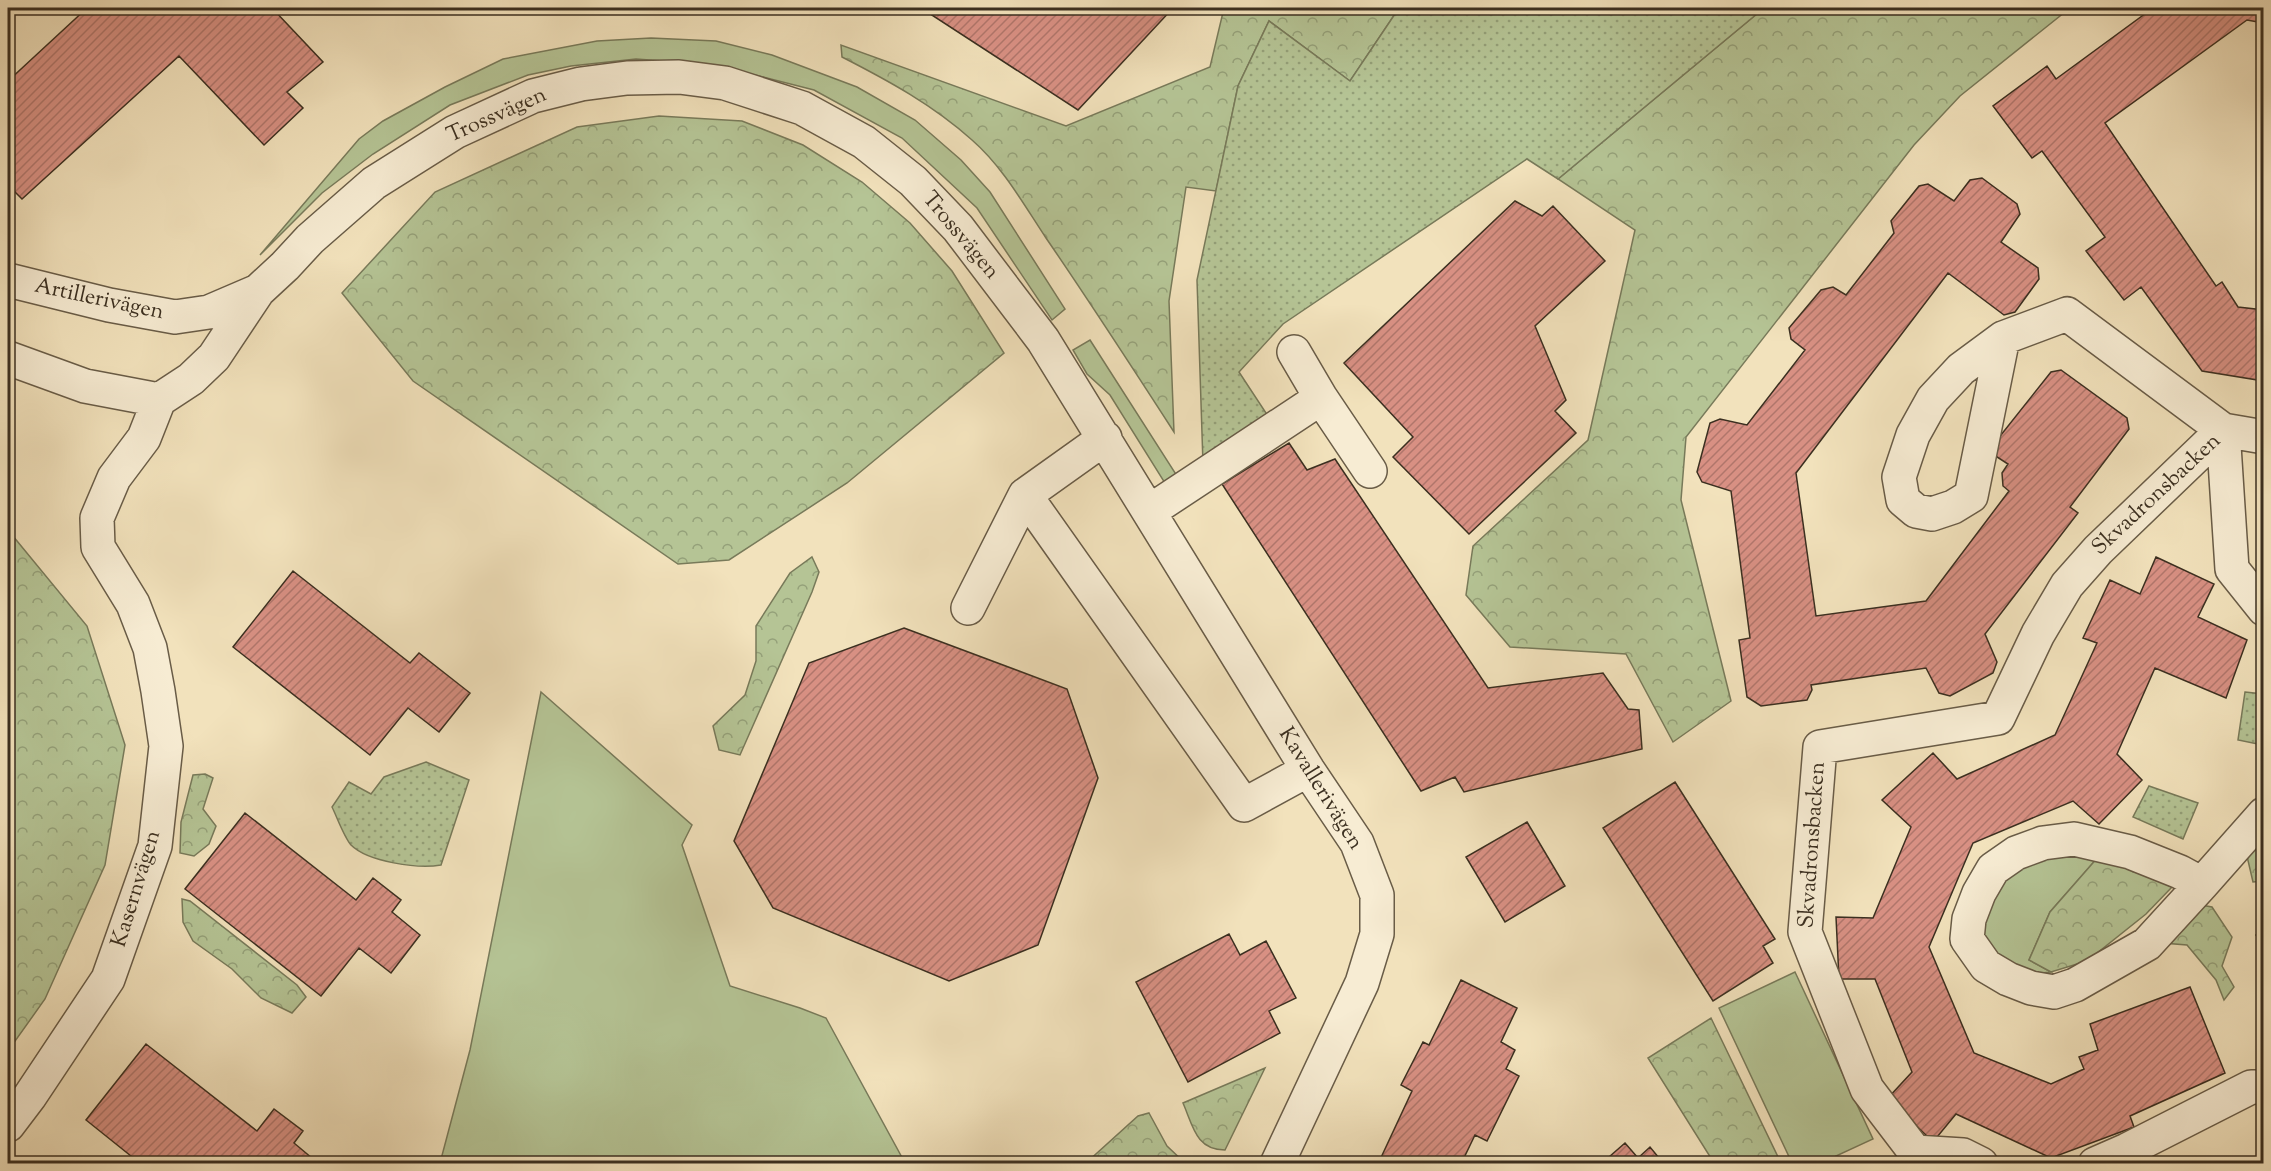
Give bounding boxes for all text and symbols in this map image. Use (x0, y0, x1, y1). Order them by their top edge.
street label: Trossvägen (442, 80, 552, 152)
street label: Trossvägen (914, 185, 1006, 287)
street label: Artillerivägen (31, 271, 167, 329)
street label: Skvadronsbacken (2085, 426, 2229, 564)
street label: Kavallerivägen (1270, 721, 1370, 857)
street label: Skvadronsbacken (1791, 761, 1835, 929)
street label: Kasernvägen (104, 827, 170, 951)

